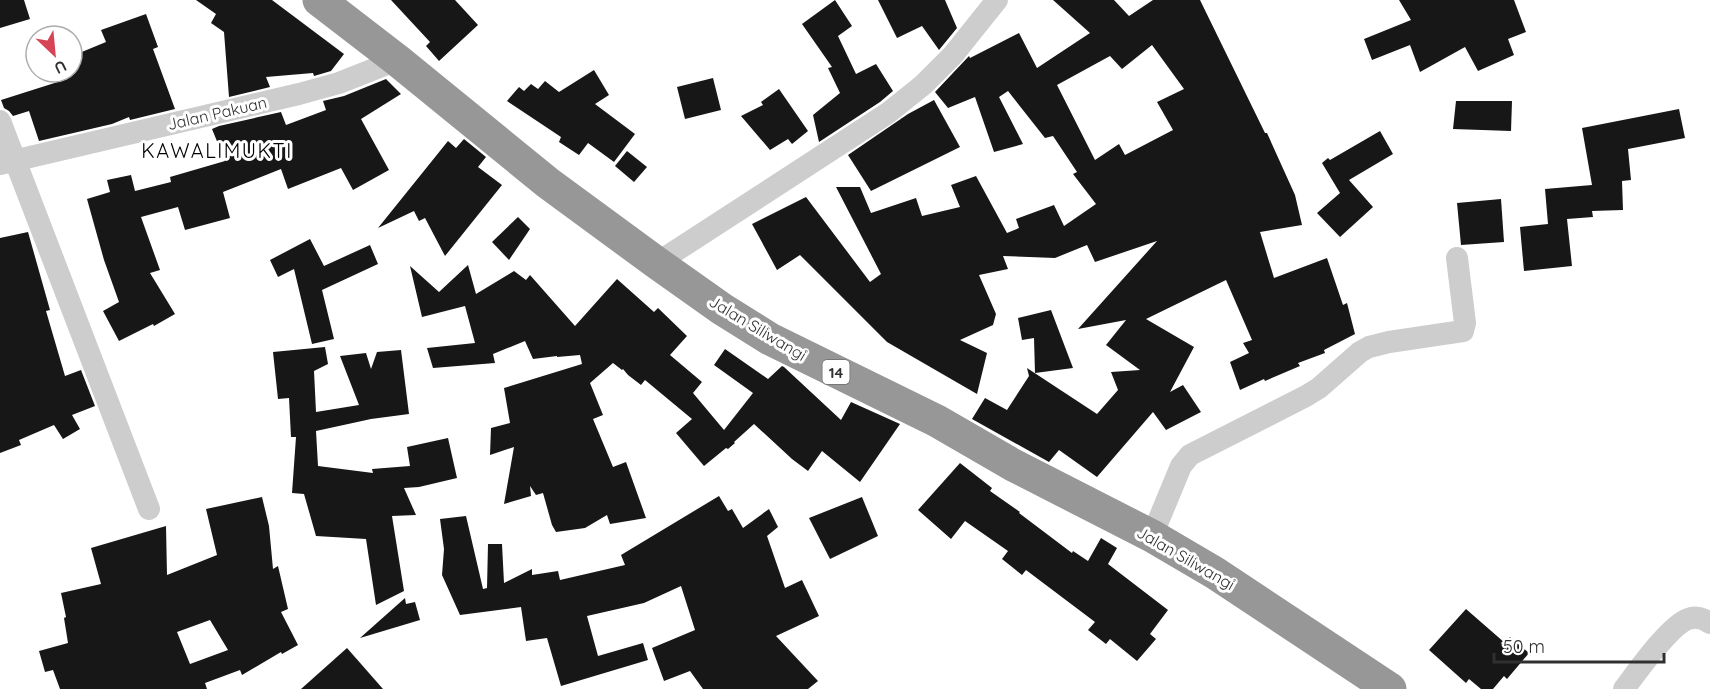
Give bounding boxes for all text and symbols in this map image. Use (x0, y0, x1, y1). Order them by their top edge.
north arrow (24, 24, 84, 84)
text: U (51, 56, 70, 79)
street label: Jalan Pakuan (165, 92, 269, 134)
district label: KAWALIMUKTI (141, 138, 293, 163)
street label: Jalan Siliwangi (706, 291, 810, 365)
road number: 14 (822, 360, 850, 384)
street label: Jalan Siliwangi (1133, 522, 1239, 594)
scale bar (1494, 626, 1664, 664)
text: 50 m (1503, 635, 1545, 658)

